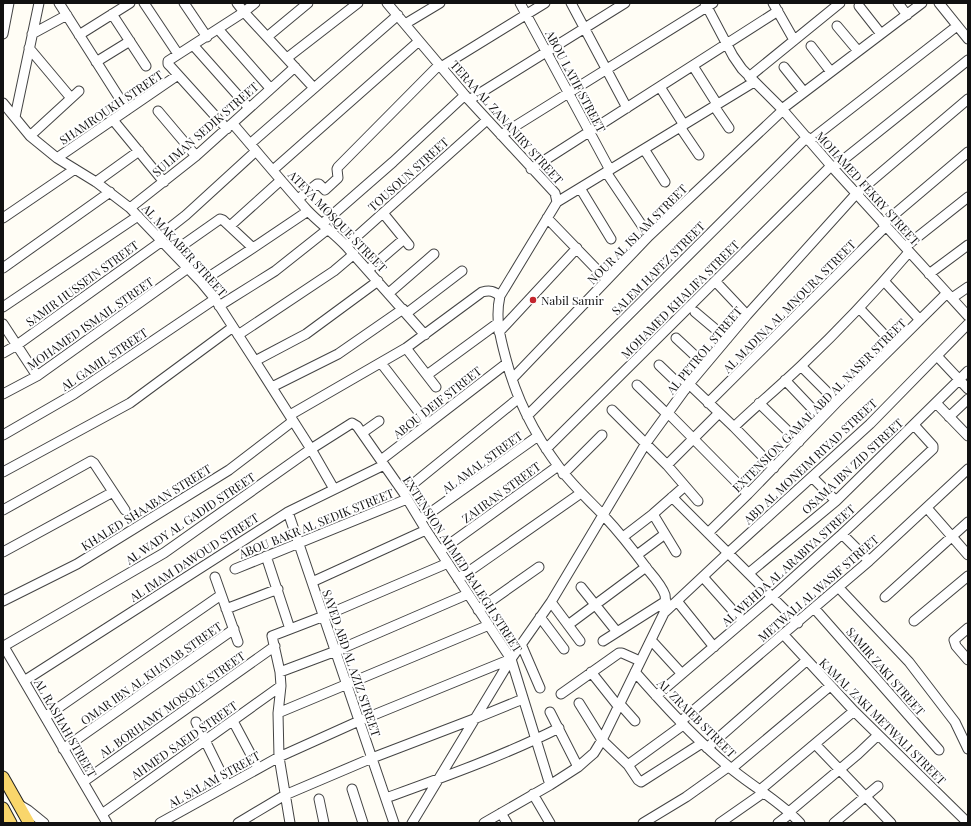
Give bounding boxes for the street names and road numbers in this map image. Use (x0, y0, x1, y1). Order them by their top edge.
street label: ABOU LATIF STREET (542, 26, 610, 135)
street label: TERAA AL ZANANIRY STREET (447, 57, 567, 188)
street label: SHAMROUKH STREET (56, 66, 166, 148)
street label: SULIMAN SEDIK STREET (148, 78, 262, 180)
street label: MOHAMED FEKRY STREET (813, 128, 924, 249)
street label: TOUSOUN STREET (364, 133, 452, 214)
street label: ATEYA MOSQUE STREET (284, 166, 391, 276)
street label: NOUR AL ISLAM STREET (584, 180, 691, 287)
street label: AL MAKABER STREET (138, 200, 231, 300)
street label: SALEM HAFEZ STREET (608, 217, 709, 318)
street label: SAMIR HUSSEIN STREET (22, 236, 142, 329)
street label: MOHAMED KHALIFA STREET (617, 236, 743, 362)
street label: AL MADINA AL MNOURA STREET (718, 236, 859, 377)
street label: MOHAMED ISMAIL STREET (23, 273, 157, 373)
street label: AL PETROL STREET (662, 302, 746, 398)
street label: EXTENSION GAMAL ABD AL NASER STREET (729, 314, 910, 495)
street label: AL GAMIL STREET (57, 324, 151, 395)
street label: ABOU DEIF STREET (389, 362, 485, 442)
street label: ABD AL MONEIM RIYAD STREET (739, 394, 881, 528)
street label: OSAMA IBN ZID STREET (798, 414, 907, 517)
street label: AL AMAL STREET (438, 427, 526, 497)
street label: ZAHRAN STREET (458, 458, 544, 526)
street label: KHALED SHAABAN STREET (78, 460, 215, 554)
street label: AL WADY AL GADID STREET (121, 468, 259, 568)
street label: EXTENSION AHMED BALEGH STREET (400, 473, 527, 656)
street label: ABOU BAKR AL SEDIK STREET (235, 484, 396, 562)
street label: AL WEHDA AL ARABIYA STREET (717, 500, 859, 630)
street label: AL IMAM DAWOUD STREET (125, 509, 262, 605)
street label: METWALI AL WASIF STREET (754, 531, 882, 645)
street label: SAYED ABD AL AZIZ STREET (319, 587, 385, 739)
street label: OMAR IBN AL KHATAB STREET (77, 618, 225, 728)
street label: SAMIR ZAKI STREET (843, 623, 929, 719)
street label: AL BORHAMY MOSQUE STREET (95, 647, 249, 761)
street label: KAMAL ZAKI METWALI STREET (816, 654, 950, 788)
street label: AL ZRAIEB STREET (653, 674, 740, 761)
street label: AL RASHAH STREET (31, 675, 101, 781)
street label: AHMED SAEID STREET (127, 697, 241, 783)
street label: AL SALAM STREET (164, 747, 263, 811)

